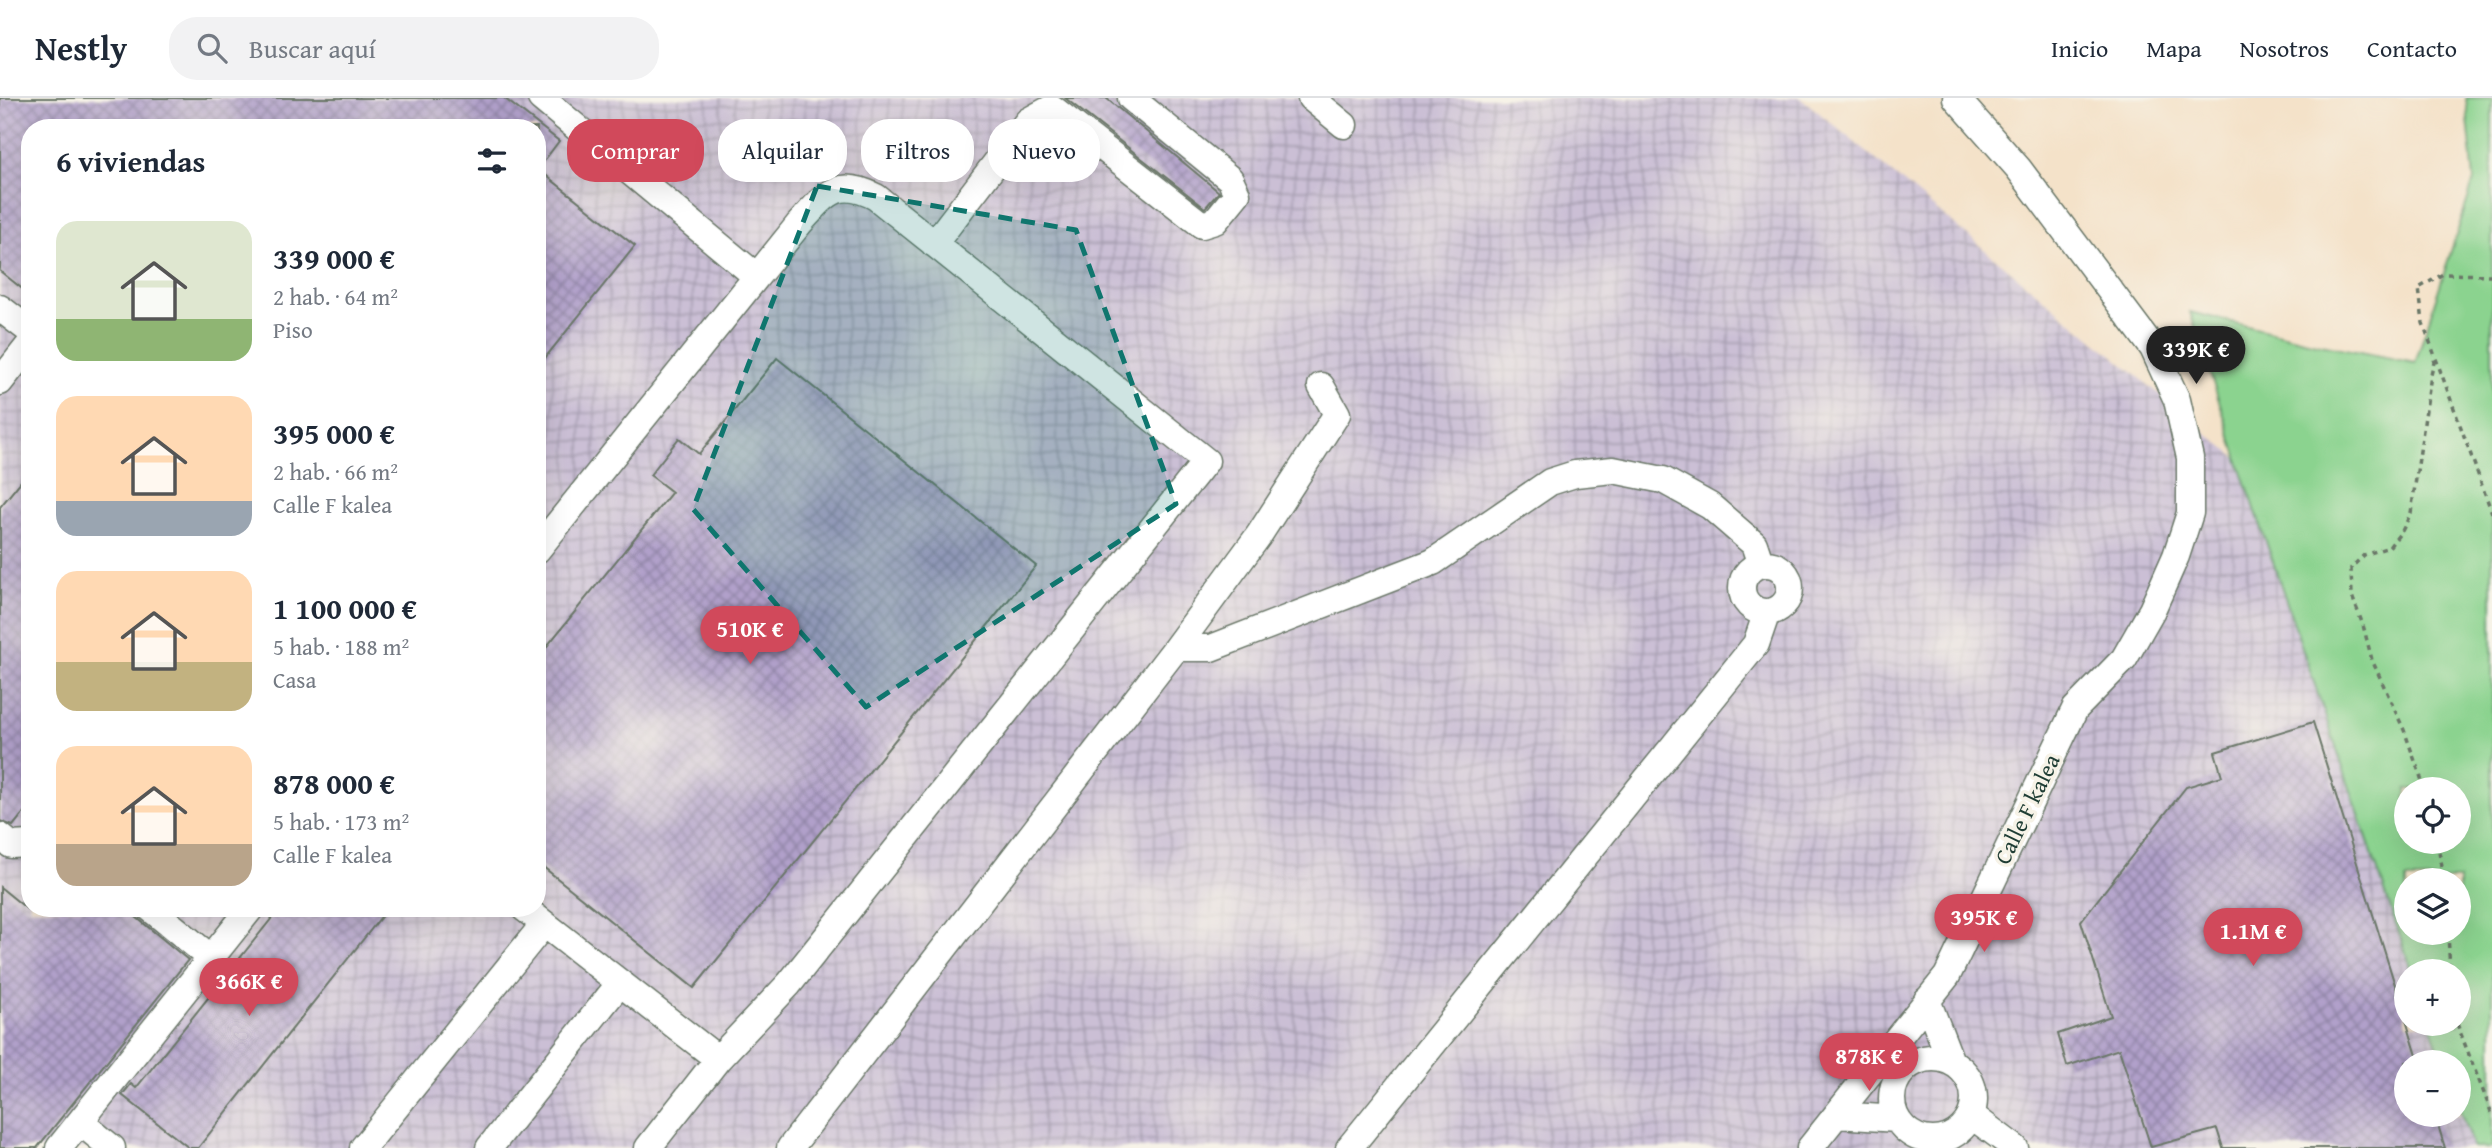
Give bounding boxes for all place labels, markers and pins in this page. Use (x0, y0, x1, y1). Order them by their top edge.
pin: 339K € (2139, 327, 2253, 386)
pin: 510K € (693, 606, 807, 666)
pin: 395K € (1927, 894, 2041, 954)
pin: 1.1M € (2196, 908, 2310, 968)
pin: 366K € (192, 958, 306, 1018)
pin: 878K € (1812, 1034, 1926, 1093)

